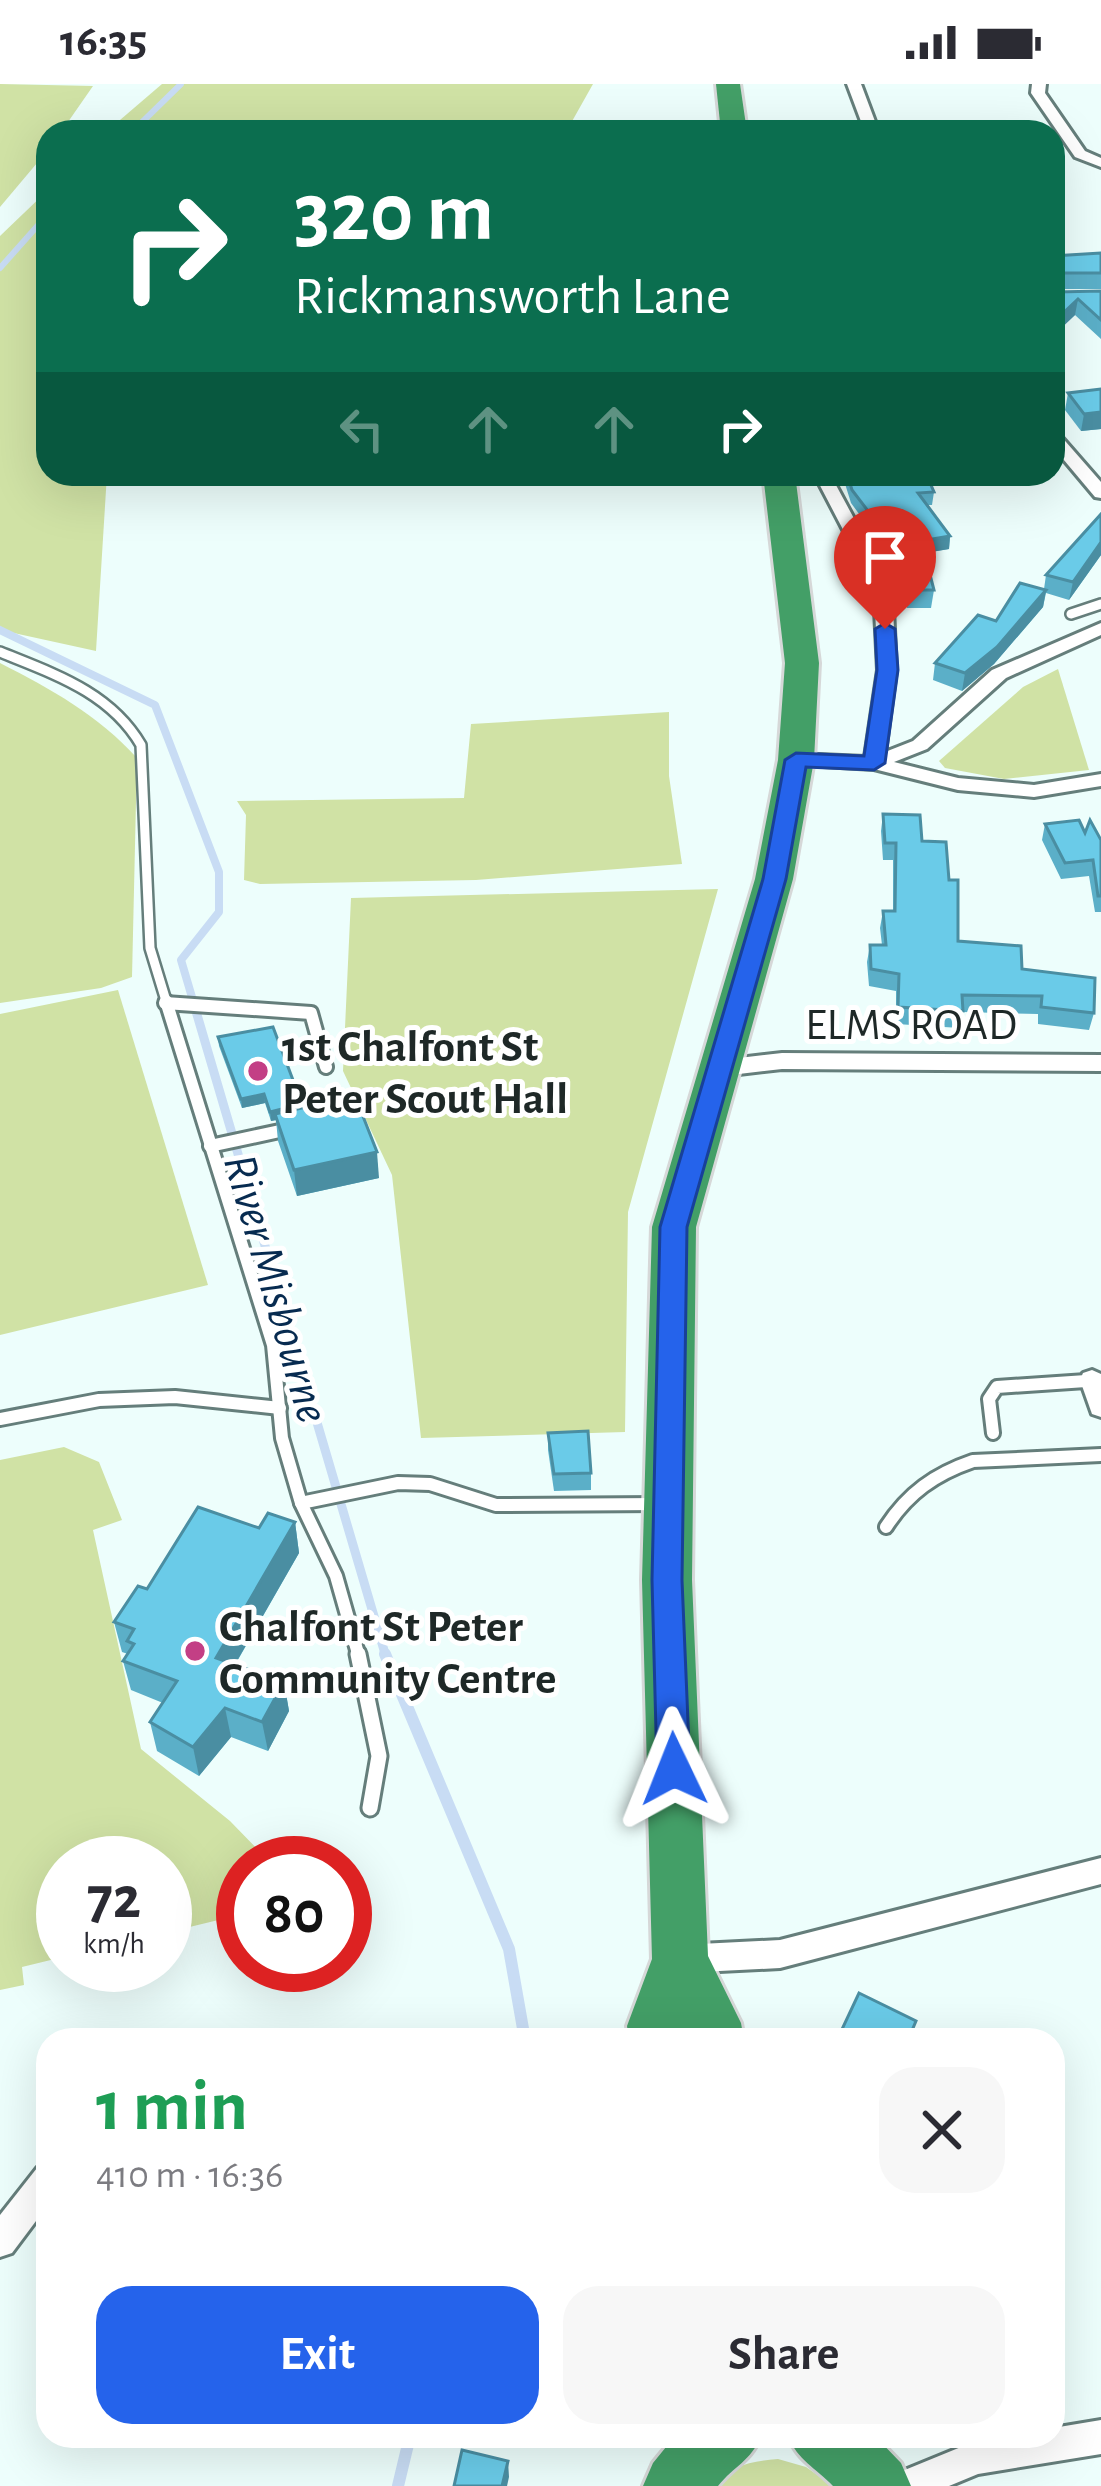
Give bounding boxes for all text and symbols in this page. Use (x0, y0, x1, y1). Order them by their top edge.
text: 16:35 (60, 19, 147, 64)
icon: right (96, 168, 252, 324)
text: 320 m (294, 172, 494, 256)
text: Rickmansworth Lane (294, 270, 731, 324)
icon: left (329, 396, 395, 462)
icon: ahead (455, 396, 521, 462)
icon: ahead (581, 396, 647, 462)
icon: right (707, 396, 773, 462)
pin (834, 506, 936, 629)
icon: arrive (852, 524, 918, 590)
street label: ELMS ROAD (805, 1003, 1017, 1048)
place label: 1st Chalfont St Peter Scout Hall (282, 1025, 568, 1122)
marker: 1st Chalfont St Peter Scout Hall (245, 1058, 271, 1084)
water label: River Misbourne (214, 1149, 336, 1429)
place label: Chalfont St Peter Community Centre (219, 1605, 556, 1702)
marker: Chalfont St Peter Community Centre (182, 1638, 208, 1664)
position arrow (611, 1706, 737, 1832)
speed limit sign: 80 (216, 1836, 372, 1992)
text: 72 (87, 1869, 141, 1929)
text: km/h (83, 1929, 145, 1959)
button: close (879, 2067, 1005, 2193)
text: 1 min (96, 2071, 248, 2143)
text: 410 m · 16:36 (96, 2156, 283, 2195)
button: Exit (96, 2286, 539, 2424)
button: Share (563, 2286, 1005, 2424)

